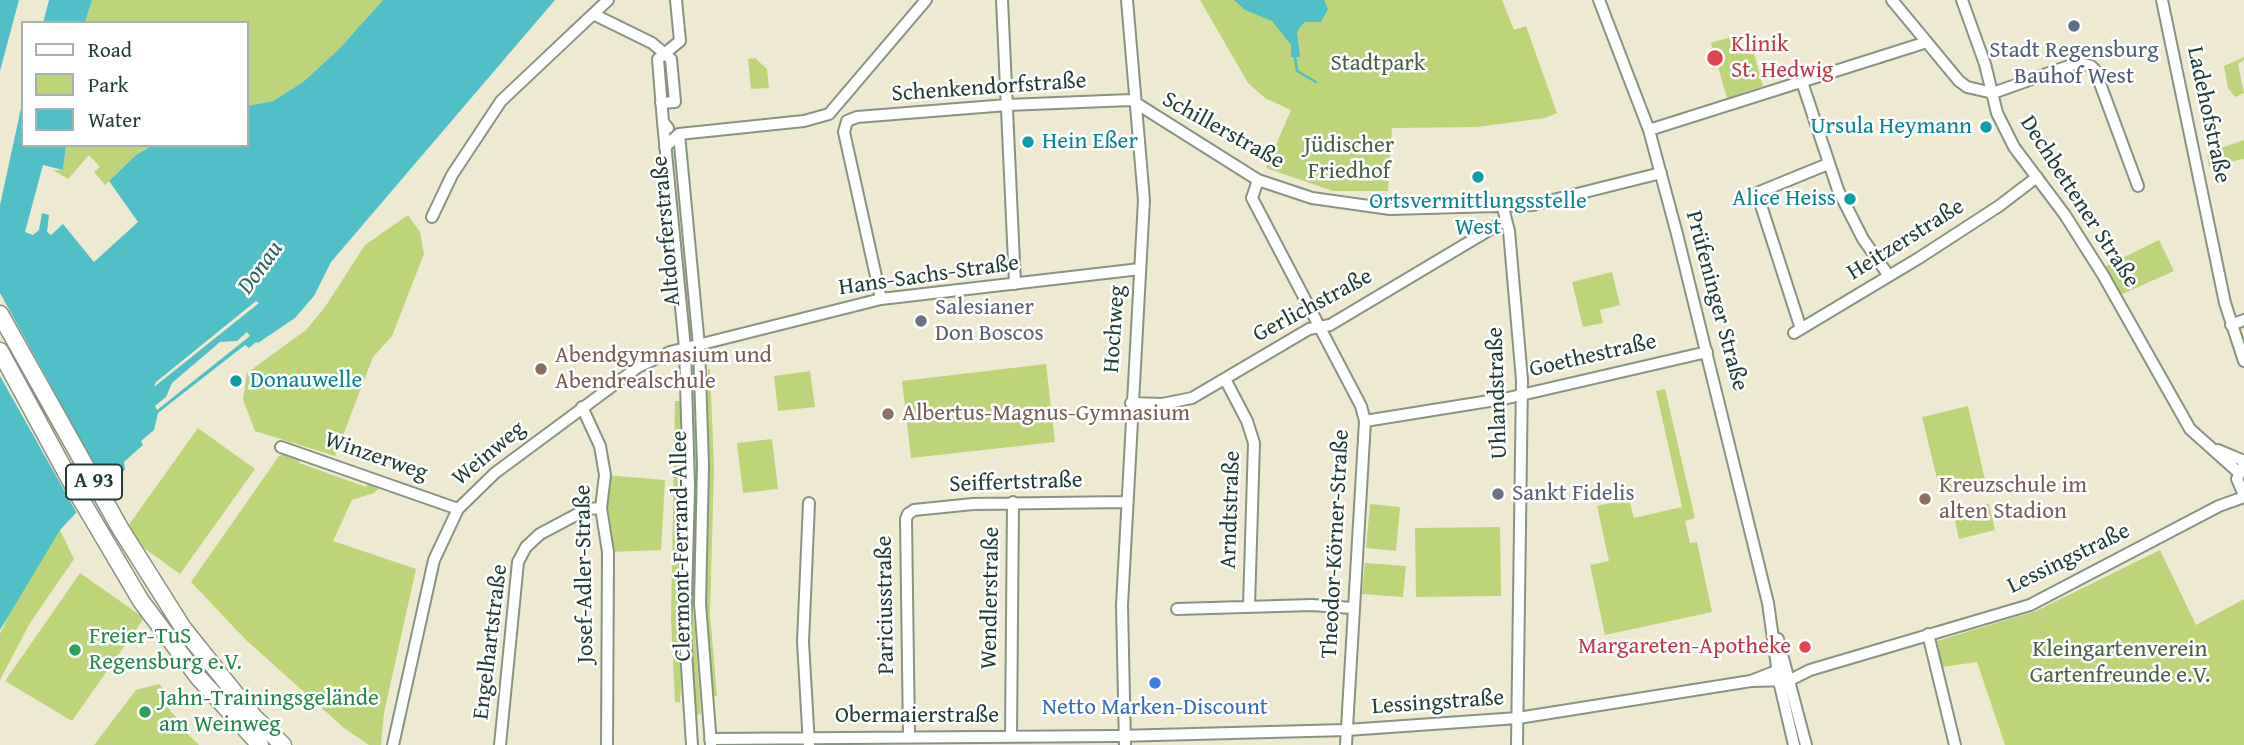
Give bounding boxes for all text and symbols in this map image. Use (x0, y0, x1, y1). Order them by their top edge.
marker: Stadt Regensburg Bauhof West (2066, 18, 2082, 34)
legend (21, 21, 248, 147)
place label: Klinik St. Hedwig (1731, 31, 1834, 85)
text: Road (88, 34, 132, 65)
place label: Stadt Regensburg Bauhof West (1989, 37, 2159, 91)
street label: Ladehofstraße (2180, 44, 2236, 186)
marker: Klinik St. Hedwig (1705, 48, 1725, 68)
park label: Stadtpark (1330, 50, 1426, 78)
street label: Schenkendorfstraße (891, 67, 1087, 109)
text: Park (88, 69, 129, 100)
street label: Schillerstraße (1157, 86, 1289, 176)
text: Water (88, 104, 141, 135)
street label: Dechbettener Straße (2013, 111, 2145, 293)
place label: Ursula Heymann (1810, 113, 1972, 141)
marker: Ursula Heymann (1978, 119, 1994, 135)
place label: Hein Eßer (1042, 128, 1138, 156)
park label: Jüdischer Friedhof (1304, 132, 1394, 186)
marker: Hein Eßer (1020, 134, 1036, 150)
street label: Altdorferstraße (647, 154, 687, 308)
marker: Ortsvermittlungsstelle West (1470, 169, 1486, 185)
place label: Alice Heiss (1732, 185, 1836, 213)
place label: Ortsvermittlungsstelle West (1369, 188, 1587, 242)
marker: Alice Heiss (1842, 191, 1858, 207)
street label: Heitzerstraße (1842, 193, 1970, 287)
street label: Prüfeninger Straße (1679, 208, 1753, 394)
water label: Donau (232, 236, 290, 300)
street label: Hans-Sachs-Straße (837, 250, 1021, 302)
street label: Gerlichstraße (1249, 263, 1377, 349)
street label: Hochweg (1098, 284, 1132, 374)
place label: Salesianer Don Boscos (935, 294, 1044, 348)
marker: Salesianer Don Boscos (913, 313, 929, 329)
street label: Uhlandstraße (1482, 326, 1514, 460)
street label: Goethestraße (1527, 328, 1659, 384)
place label: Abendgymnasium und Abendrealschule (555, 342, 772, 396)
marker: Abendgymnasium und Abendrealschule (533, 361, 549, 377)
place label: Donauwelle (250, 367, 362, 395)
marker: Donauwelle (228, 373, 244, 389)
place label: Albertus-Magnus-Gymnasium (902, 400, 1190, 428)
marker: Albertus-Magnus-Gymnasium (880, 406, 896, 422)
street label: Weinweg (447, 415, 531, 493)
street label: Winzerweg (321, 426, 431, 488)
street label: Theodor-Körner-Straße (1316, 429, 1356, 659)
street label: Clermont-Ferrand-Allee (666, 430, 698, 662)
street label: Arndtstraße (1215, 450, 1247, 570)
road number: A 93 (66, 464, 122, 500)
street label: Seiffertstraße (949, 467, 1083, 499)
place label: Kreuzschule im alten Stadion (1939, 472, 2087, 526)
place label: Sankt Fidelis (1512, 480, 1635, 508)
street label: Josef-Adler-Straße (570, 484, 600, 664)
marker: Sankt Fidelis (1490, 486, 1506, 502)
marker: Kreuzschule im alten Stadion (1917, 491, 1933, 507)
street label: Lessingstraße (2003, 518, 2135, 600)
street label: Wendlerstraße (976, 526, 1006, 670)
street label: Pariciusstraße (871, 535, 901, 675)
street label: Engelhartstraße (468, 563, 514, 721)
place label: Freier-TuS Regensburg e.V. (89, 623, 242, 677)
place label: Margareten-Apotheke (1578, 633, 1791, 661)
park label: Kleingartenverein Gartenfreunde e.V. (2030, 636, 2210, 690)
marker: Margareten-Apotheke (1797, 639, 1813, 655)
marker: Freier-TuS Regensburg e.V. (67, 642, 83, 658)
marker: Netto Marken-Discount (1147, 675, 1163, 691)
place label: Jahn-Trainingsgelände am Weinweg (159, 685, 379, 739)
street label: Lessingstraße (1371, 685, 1505, 721)
place label: Netto Marken-Discount (1042, 694, 1268, 722)
street label: Obermaierstraße (835, 702, 999, 730)
marker: Jahn-Trainingsgelände am Weinweg (137, 704, 153, 720)

